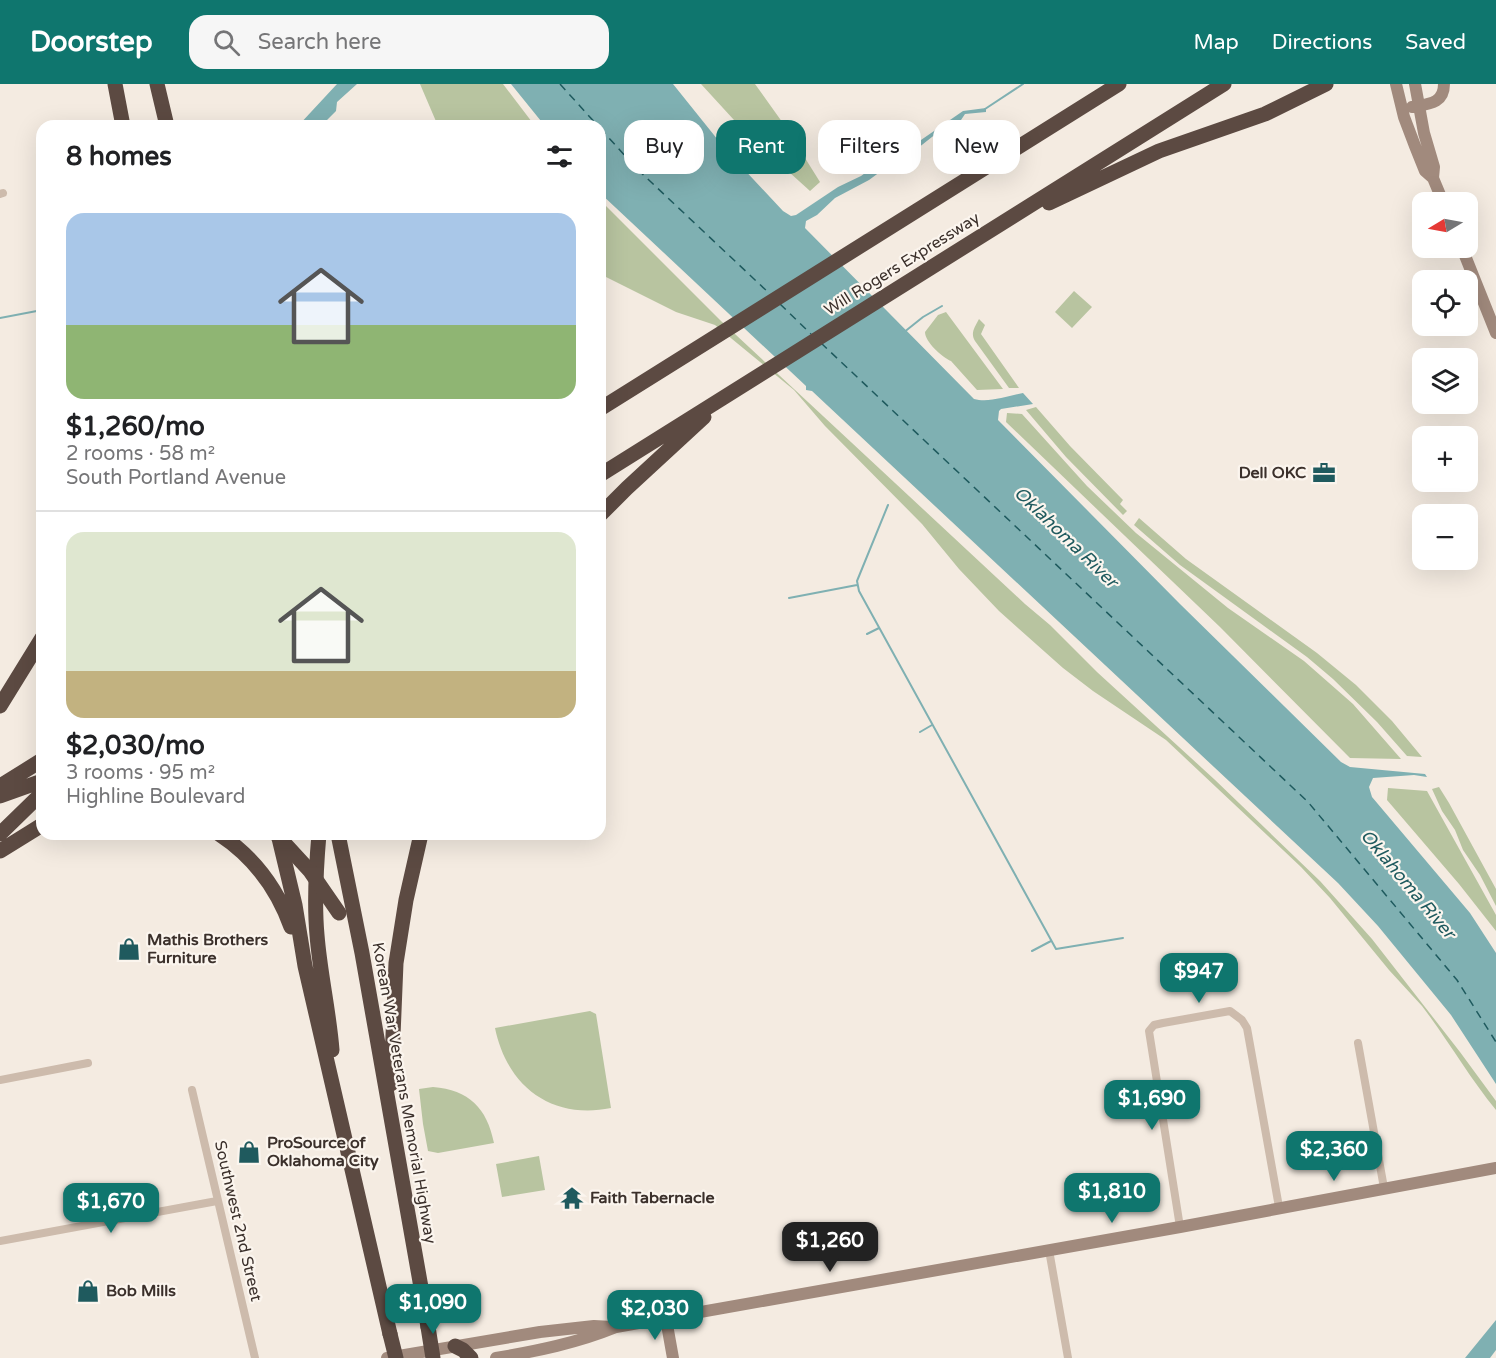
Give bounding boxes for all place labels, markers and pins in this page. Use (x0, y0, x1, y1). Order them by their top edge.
office icon: Dell OKC (1311, 460, 1337, 486)
place label: Dell OKC (1239, 463, 1306, 483)
place label: Mathis Brothers Furniture (147, 930, 269, 968)
shop icon: Mathis Brothers Furniture (116, 936, 142, 962)
pin: $947 (1163, 953, 1235, 1004)
pin: $1,690 (1103, 1080, 1201, 1131)
pin: $2,360 (1285, 1131, 1383, 1182)
place label: ProSource of Oklahoma City (267, 1133, 379, 1171)
shop icon: ProSource of Oklahoma City (236, 1139, 262, 1165)
pin: $1,810 (1063, 1173, 1161, 1224)
pin: $1,670 (62, 1183, 160, 1234)
temple icon: Faith Tabernacle (559, 1185, 585, 1211)
place label: Faith Tabernacle (590, 1188, 715, 1208)
pin: $1,260 (781, 1222, 879, 1273)
shop icon: Bob Mills (75, 1278, 101, 1304)
place label: Bob Mills (106, 1281, 176, 1301)
pin: $1,090 (384, 1284, 482, 1335)
pin: $2,030 (606, 1290, 704, 1341)

